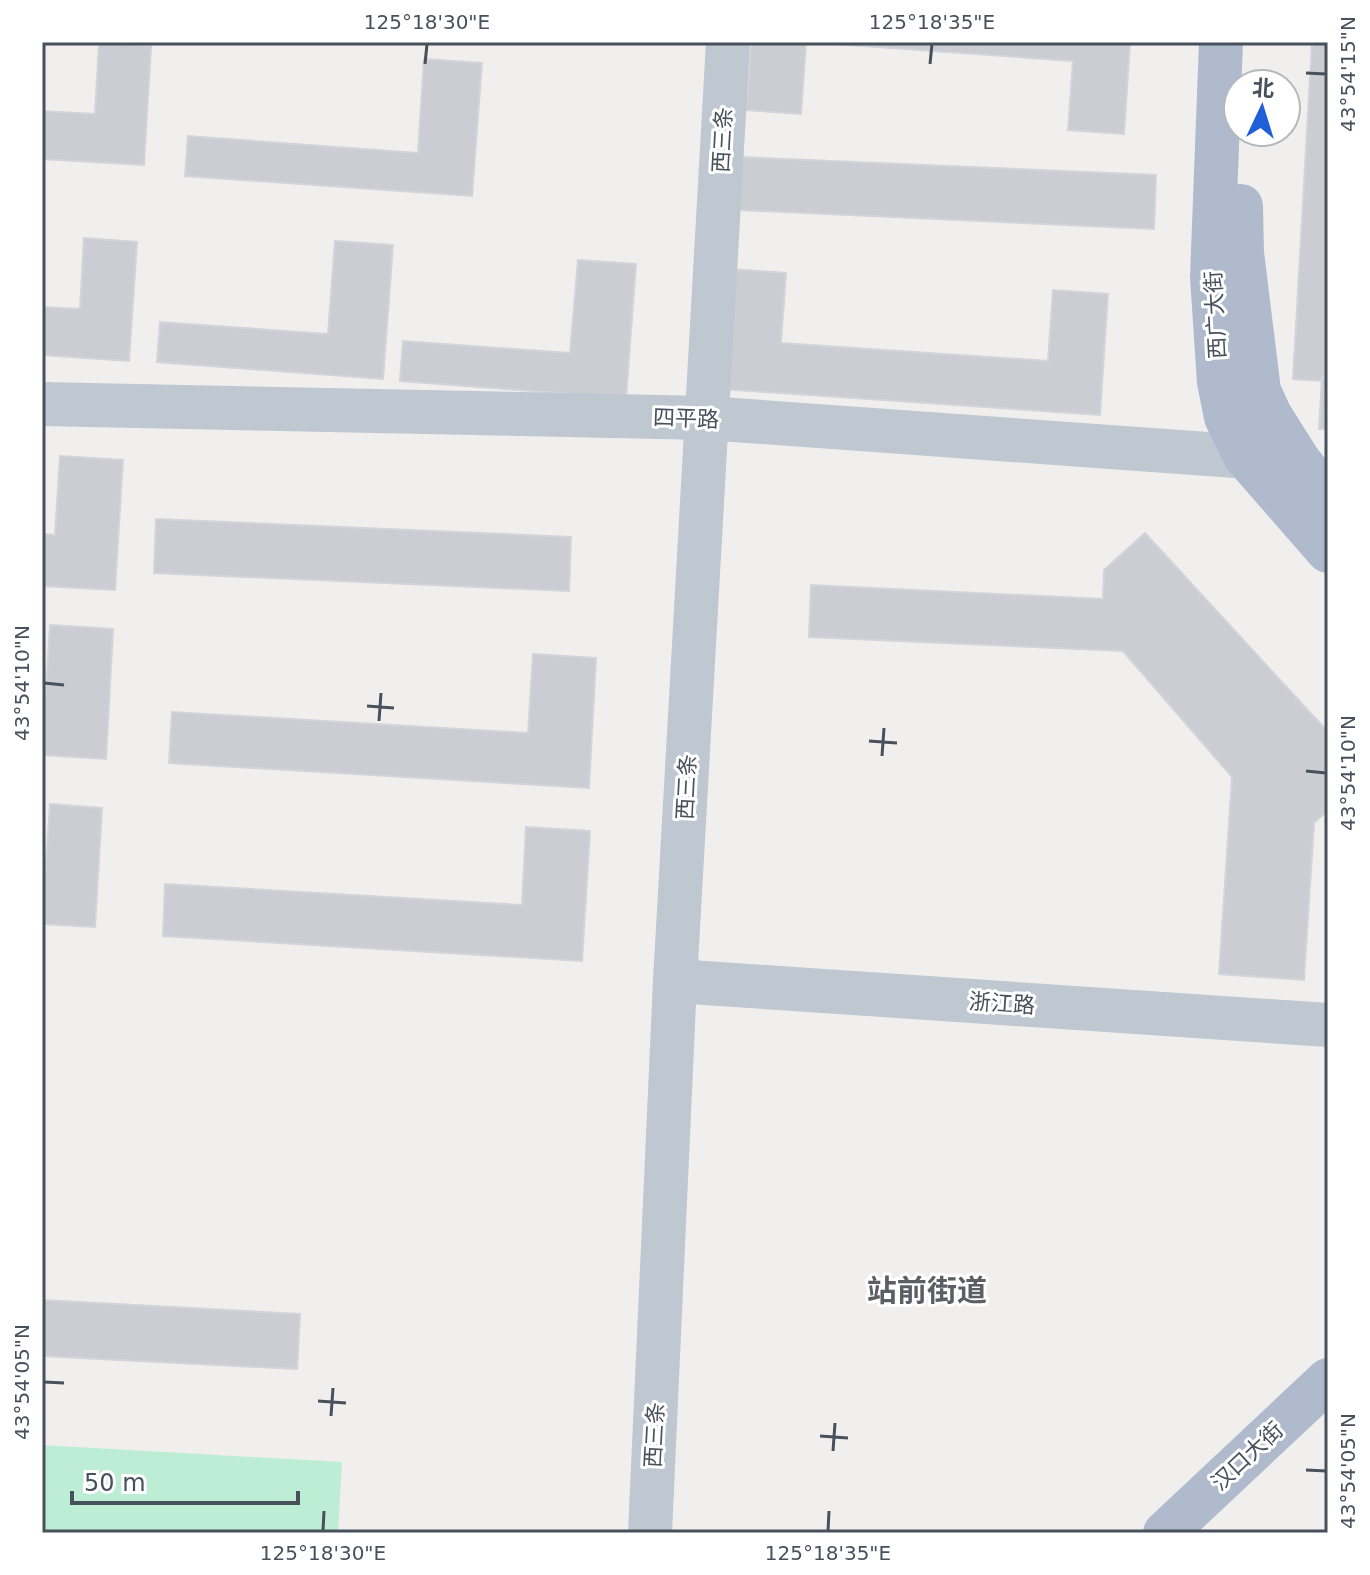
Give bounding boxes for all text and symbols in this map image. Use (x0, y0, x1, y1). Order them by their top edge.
text: 125°18'30"E (364, 10, 490, 34)
text: 125°18'35"E (869, 10, 995, 34)
text: 43°54'15"N (1336, 16, 1360, 132)
north arrow (1222, 68, 1302, 148)
text: 北 (1252, 75, 1275, 102)
street label: 西三条 (708, 106, 737, 174)
street label: 西广大街 (1201, 270, 1230, 360)
street label: 四平路 (653, 405, 719, 432)
text: 43°54'10"N (10, 625, 34, 741)
text: 43°54'10"N (1336, 715, 1360, 831)
street label: 西三条 (672, 753, 701, 821)
street label: 浙江路 (968, 989, 1036, 1018)
district label: 站前街道 (867, 1273, 987, 1308)
text: 43°54'05"N (10, 1324, 34, 1440)
street label: 西三条 (640, 1401, 669, 1469)
text: 43°54'05"N (1336, 1413, 1360, 1529)
street label: 汉口大街 (1207, 1417, 1288, 1496)
scale bar (72, 1455, 298, 1505)
text: 50 m (84, 1469, 146, 1497)
text: 125°18'30"E (260, 1541, 386, 1565)
text: 125°18'35"E (765, 1541, 891, 1565)

